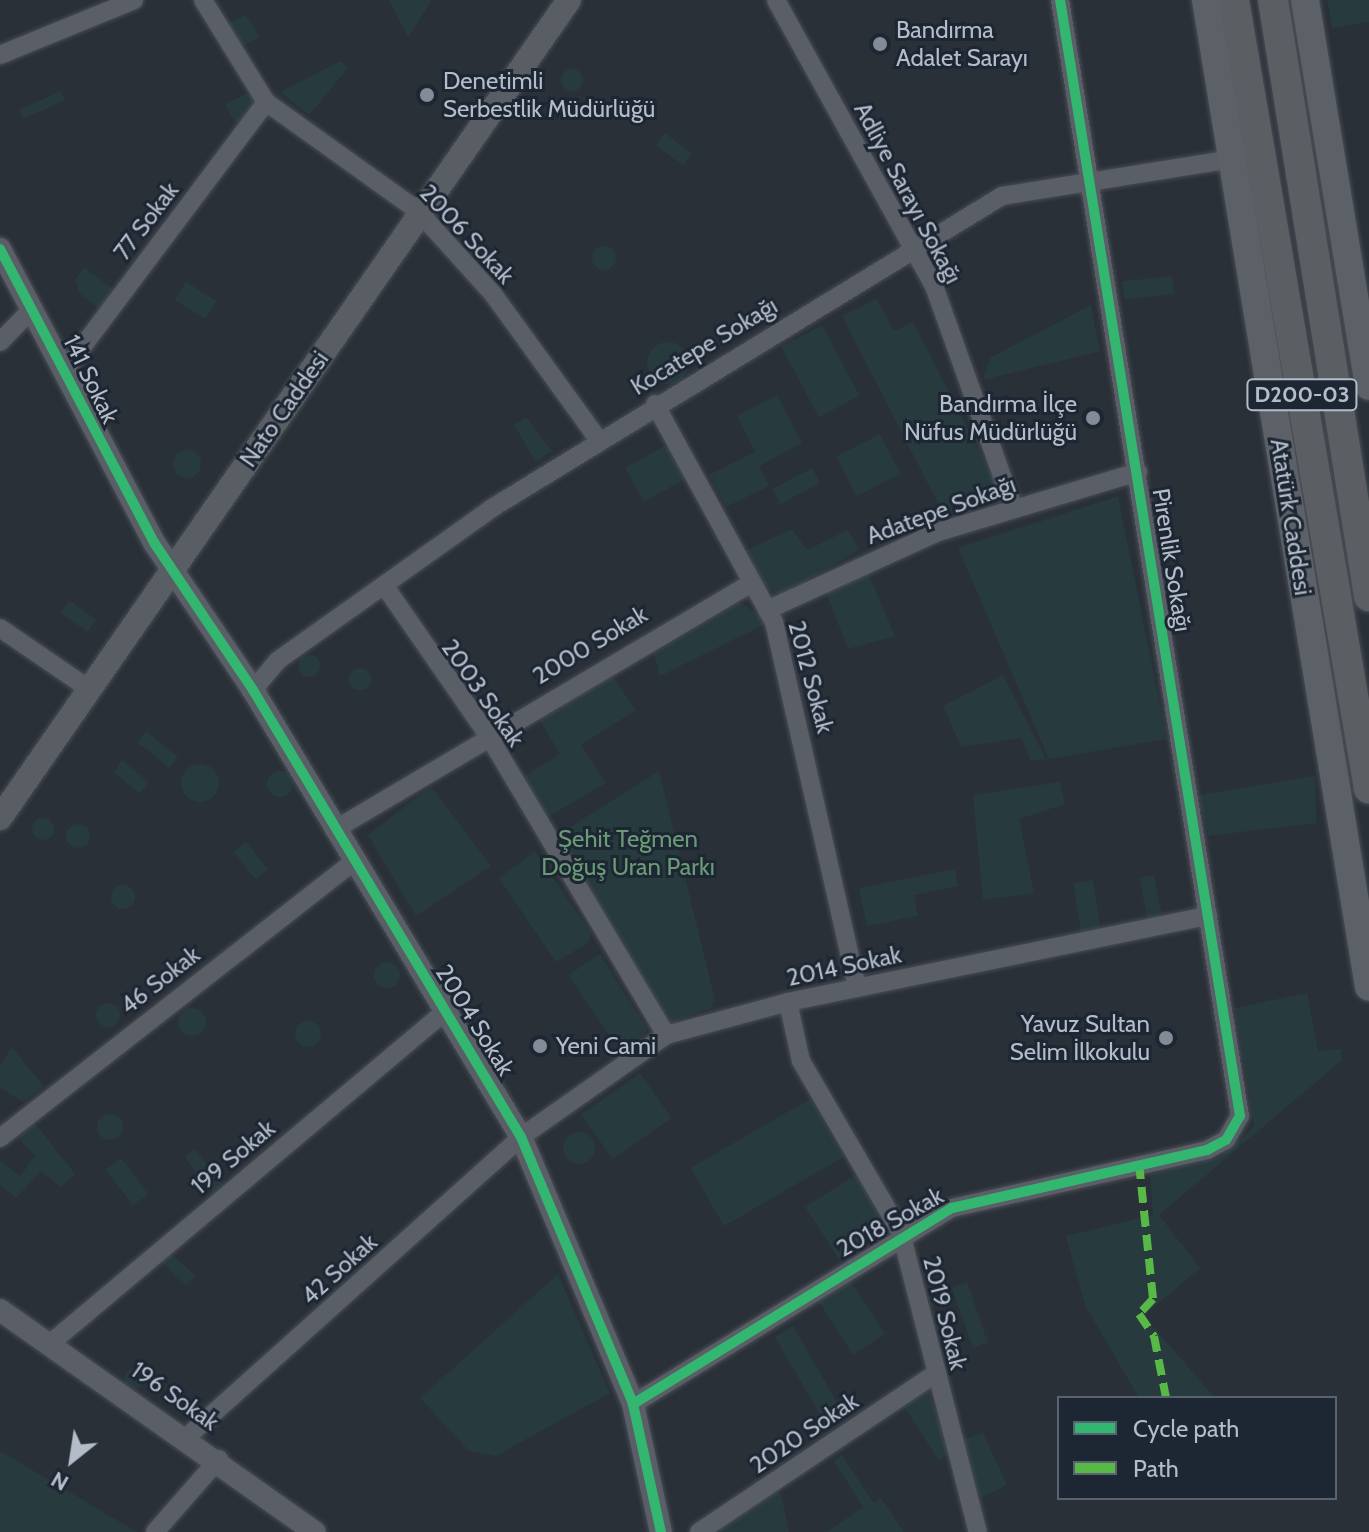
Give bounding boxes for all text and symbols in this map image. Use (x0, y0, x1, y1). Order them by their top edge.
place label: Bandırma Adalet Sarayı (896, 16, 1028, 72)
marker: Bandırma Adalet Sarayı (871, 35, 889, 53)
place label: Denetimli Serbestlik Müdürlüğü (443, 67, 655, 123)
marker: Denetimli Serbestlik Müdürlüğü (418, 86, 436, 104)
street label: Adliye Sarayı Sokağı (848, 97, 968, 289)
street label: 77 Sokak (108, 177, 184, 265)
street label: 2006 Sokak (414, 178, 520, 290)
street label: Kocatepe Sokağı (625, 291, 783, 401)
street label: 141 Sokak (57, 330, 125, 428)
street label: Nato Caddesi (234, 346, 334, 472)
road number: D200-03 (1246, 377, 1358, 413)
place label: Bandırma İlçe Nüfus Müdürlüğü (904, 390, 1077, 446)
marker: Bandırma İlçe Nüfus Müdürlüğü (1084, 409, 1102, 427)
street label: Atatürk Caddesi (1264, 437, 1318, 597)
street label: Adatepe Sokağı (862, 470, 1020, 550)
street label: Pirenlik Sokağı (1146, 486, 1198, 634)
street label: 2000 Sokak (528, 600, 652, 690)
street label: 2012 Sokak (782, 618, 840, 736)
street label: 2003 Sokak (435, 634, 531, 752)
park label: Şehit Teğmen Doğuş Uran Parkı (541, 825, 715, 881)
street label: 46 Sokak (114, 940, 206, 1020)
street label: 2014 Sokak (784, 940, 904, 992)
street label: 2004 Sokak (430, 959, 520, 1081)
place label: Yavuz Sultan Selim İlkokulu (1010, 1010, 1150, 1066)
marker: Yavuz Sultan Selim İlkokulu (1157, 1029, 1175, 1047)
place label: Yeni Cami (556, 1032, 656, 1060)
marker: Yeni Cami (531, 1037, 549, 1055)
street label: 199 Sokak (185, 1114, 281, 1200)
street label: 2018 Sokak (832, 1181, 948, 1263)
street label: 42 Sokak (295, 1228, 383, 1310)
street label: 2019 Sokak (917, 1253, 973, 1373)
street label: 196 Sokak (126, 1355, 224, 1437)
street label: 2020 Sokak (744, 1386, 864, 1480)
legend (1057, 1396, 1337, 1500)
text: Cycle path (1133, 1414, 1239, 1443)
north arrow (32, 1420, 112, 1500)
text: Path (1133, 1454, 1179, 1483)
text: N (46, 1466, 73, 1497)

